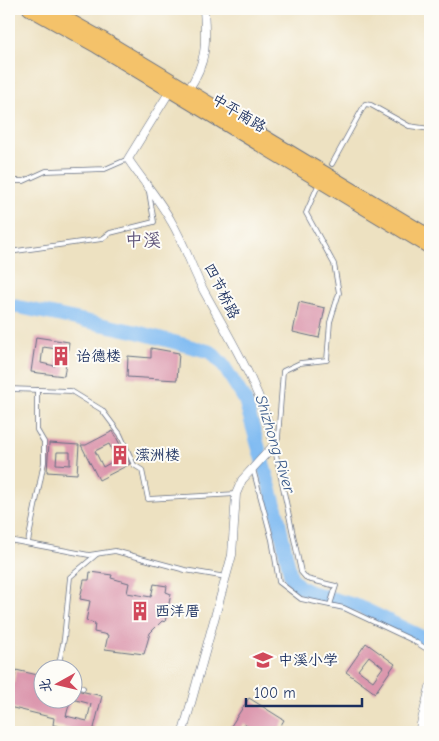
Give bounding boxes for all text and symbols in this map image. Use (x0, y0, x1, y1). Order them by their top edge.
street label: 中平南路 (209, 90, 269, 136)
district label: 中溪 (125, 230, 161, 251)
street label: 四节桥路 (200, 260, 244, 322)
building icon: 诒德楼 (50, 345, 72, 367)
place label: 诒德楼 (76, 347, 121, 365)
water label: Shizhong River (252, 393, 299, 496)
building icon: 潆洲楼 (109, 444, 131, 466)
place label: 潆洲楼 (135, 446, 180, 464)
building icon: 西洋厝 (129, 600, 151, 622)
place label: 西洋厝 (155, 602, 200, 620)
school or university icon: 中溪小学 (252, 649, 274, 671)
place label: 中溪小学 (278, 651, 338, 669)
north arrow (32, 658, 82, 708)
scale bar (246, 676, 363, 708)
text: 北 (36, 678, 55, 694)
text: 100 m (254, 684, 296, 702)

